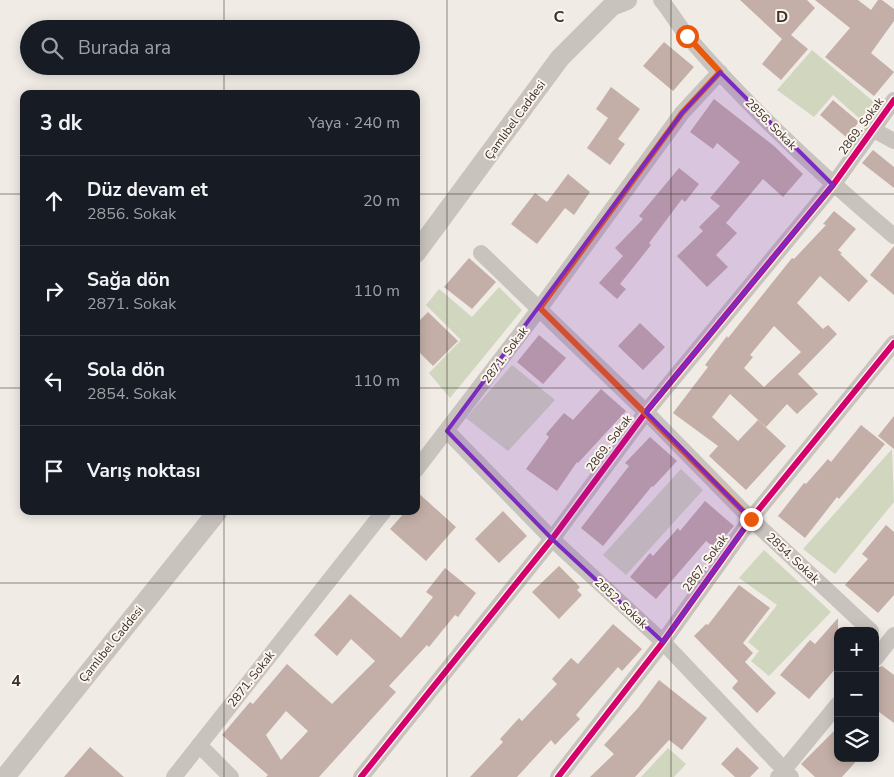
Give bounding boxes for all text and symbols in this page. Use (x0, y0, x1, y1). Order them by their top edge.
text: C (554, 6, 565, 28)
text: D (776, 6, 788, 28)
search box (20, 20, 420, 75)
route start (676, 25, 699, 48)
icon: search (38, 34, 66, 62)
text: Burada ara (78, 35, 171, 61)
street label: Çamlıbel Caddesi (481, 77, 549, 163)
street label: 2869. Sokak (835, 93, 888, 158)
street label: 2856. Sokak (742, 95, 801, 154)
text: 3 dk (40, 109, 82, 137)
text: Yaya · 240 m (308, 112, 400, 134)
text: Düz devam et (87, 177, 208, 203)
icon: ahead (40, 187, 68, 215)
text: 20 m (363, 190, 400, 212)
text: 2856. Sokak (87, 203, 176, 225)
text: Sağa dön (87, 267, 170, 293)
icon: right (40, 277, 68, 305)
text: 110 m (353, 280, 400, 302)
text: 2871. Sokak (87, 293, 176, 315)
street label: 2871. Sokak (478, 323, 532, 387)
text: Sola dön (87, 357, 165, 383)
icon: left (40, 367, 68, 395)
text: 110 m (353, 370, 400, 392)
text: 2854. Sokak (87, 383, 176, 405)
street label: 2869. Sokak (582, 411, 636, 475)
icon: arrive (40, 457, 68, 485)
text: Varış noktası (87, 458, 200, 484)
route end (740, 508, 763, 531)
street label: 2854. Sokak (763, 529, 824, 587)
street label: 2867. Sokak (679, 530, 732, 595)
street label: 2852. Sokak (591, 574, 652, 632)
street label: Çamlıbel Caddesi (75, 602, 147, 686)
map controls (834, 627, 879, 762)
button: + (834, 627, 879, 672)
street label: 2871. Sokak (224, 647, 279, 710)
text: 4 (11, 670, 21, 692)
button: − (834, 672, 879, 717)
button: layers (834, 717, 879, 762)

